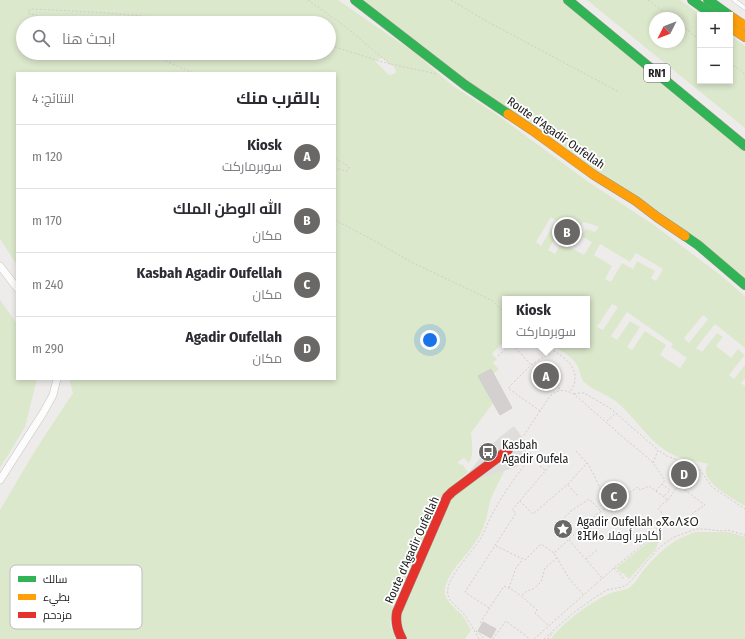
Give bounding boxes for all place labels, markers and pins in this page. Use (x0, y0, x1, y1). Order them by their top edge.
pin: B (554, 217, 580, 247)
pin: A (533, 361, 559, 391)
place label: Kasbah Agadir Oufela (502, 438, 568, 466)
bus stop icon: Kasbah Agadir Oufela (477, 441, 499, 463)
pin: D (671, 459, 697, 489)
pin: C (601, 481, 627, 511)
place label: Agadir Oufellah ⴰⴳⴰⴷⵉⵔ ⵓⴼⵍⴰ أكادير أوفلا (577, 515, 699, 543)
place icon: Agadir Oufellah ⴰⴳⴰⴷⵉⵔ ⵓⴼⵍⴰ أكادير أوفلا (552, 518, 574, 540)

